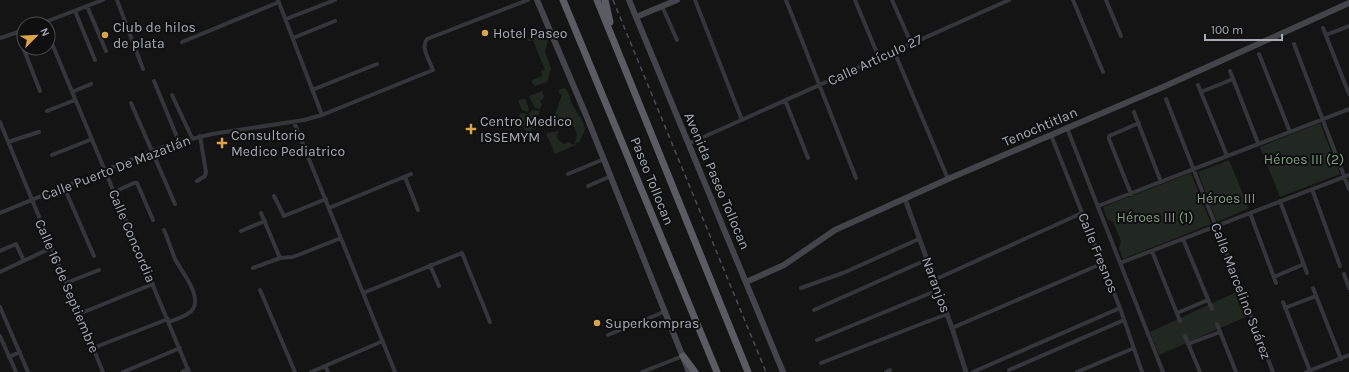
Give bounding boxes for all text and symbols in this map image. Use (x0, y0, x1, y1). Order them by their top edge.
north arrow (16, 16, 56, 56)
scale bar (1205, 16, 1282, 42)
place label: Club de hilos de plata (113, 19, 196, 52)
text: 100 m (1211, 23, 1243, 37)
place label: Hotel Paseo (493, 25, 567, 42)
text: N (37, 26, 52, 38)
marker: Hotel Paseo (480, 28, 490, 38)
marker: Club de hilos de plata (100, 30, 110, 40)
street label: Calle Artículo 27 (825, 30, 925, 89)
street label: Tenochtitlan (1000, 104, 1080, 150)
street label: Avenida Paseo Tollocan (680, 110, 754, 252)
place label: Centro Medico ISSEMYM (480, 113, 572, 146)
marker: Centro Medico ISSEMYM (465, 123, 477, 135)
place label: Consultorio Medico Pediatrico (231, 127, 345, 160)
street label: Calle Puerto De Mazatlán (39, 132, 193, 204)
street label: Paseo Tollocan (627, 135, 677, 227)
marker: Consultorio Medico Pediatrico (216, 137, 228, 149)
park label: Héroes III (2) (1264, 151, 1344, 168)
street label: Calle Concordia (105, 187, 159, 285)
park label: Héroes III (1197, 190, 1255, 207)
park label: Héroes III (1) (1117, 209, 1193, 226)
street label: Calle Fresnos (1074, 210, 1122, 296)
street label: Calle 16 de Septiembre (31, 217, 103, 355)
street label: Calle Marcelino Suárez (1207, 220, 1275, 362)
street label: Naranjos (918, 255, 954, 315)
place label: Superkompras (605, 315, 699, 332)
marker: Superkompras (592, 318, 602, 328)

